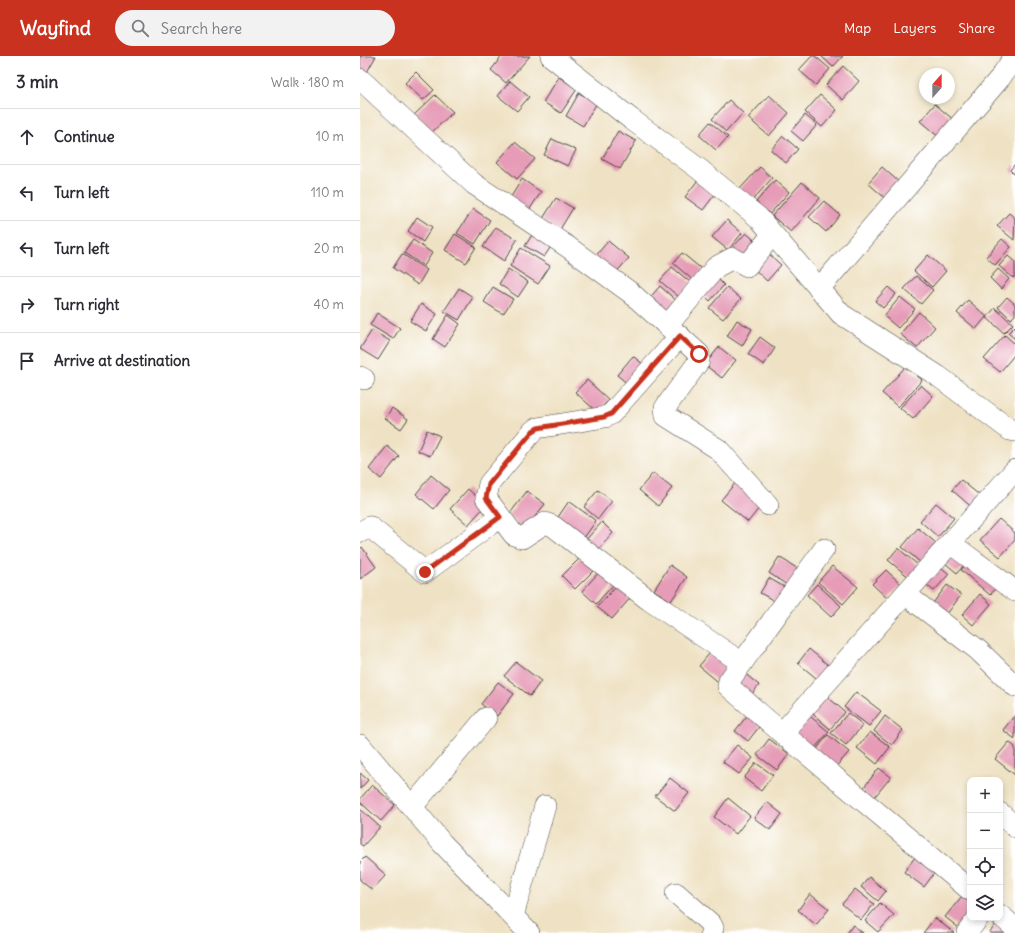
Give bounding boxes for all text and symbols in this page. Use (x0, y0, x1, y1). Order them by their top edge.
search box (115, 10, 395, 46)
text: Wayfind (20, 16, 91, 40)
icon: search (129, 17, 151, 39)
text: Search here (161, 19, 242, 38)
text: Map (844, 19, 871, 37)
text: Layers (893, 19, 936, 37)
text: Share (958, 19, 995, 37)
north arrow (919, 68, 955, 104)
text: 3 min (16, 71, 58, 93)
text: Walk · 180 m (271, 74, 344, 91)
icon: ahead (16, 126, 38, 148)
text: Continue (54, 127, 115, 146)
text: 10 m (316, 128, 344, 145)
icon: left (16, 182, 38, 204)
text: Turn left (54, 183, 109, 202)
text: 110 m (311, 184, 344, 201)
icon: left (16, 238, 38, 260)
text: Turn left (54, 239, 109, 258)
text: 20 m (314, 240, 344, 257)
icon: right (16, 294, 38, 316)
text: Turn right (54, 295, 119, 314)
text: 40 m (313, 296, 344, 313)
route start (690, 345, 708, 363)
icon: arrive (16, 350, 38, 372)
text: Arrive at destination (54, 351, 190, 370)
route end (416, 563, 434, 581)
map controls (967, 777, 1003, 921)
button: + (967, 777, 1003, 813)
button: − (967, 813, 1003, 849)
button: locate (967, 849, 1003, 885)
button: layers (967, 885, 1003, 921)

